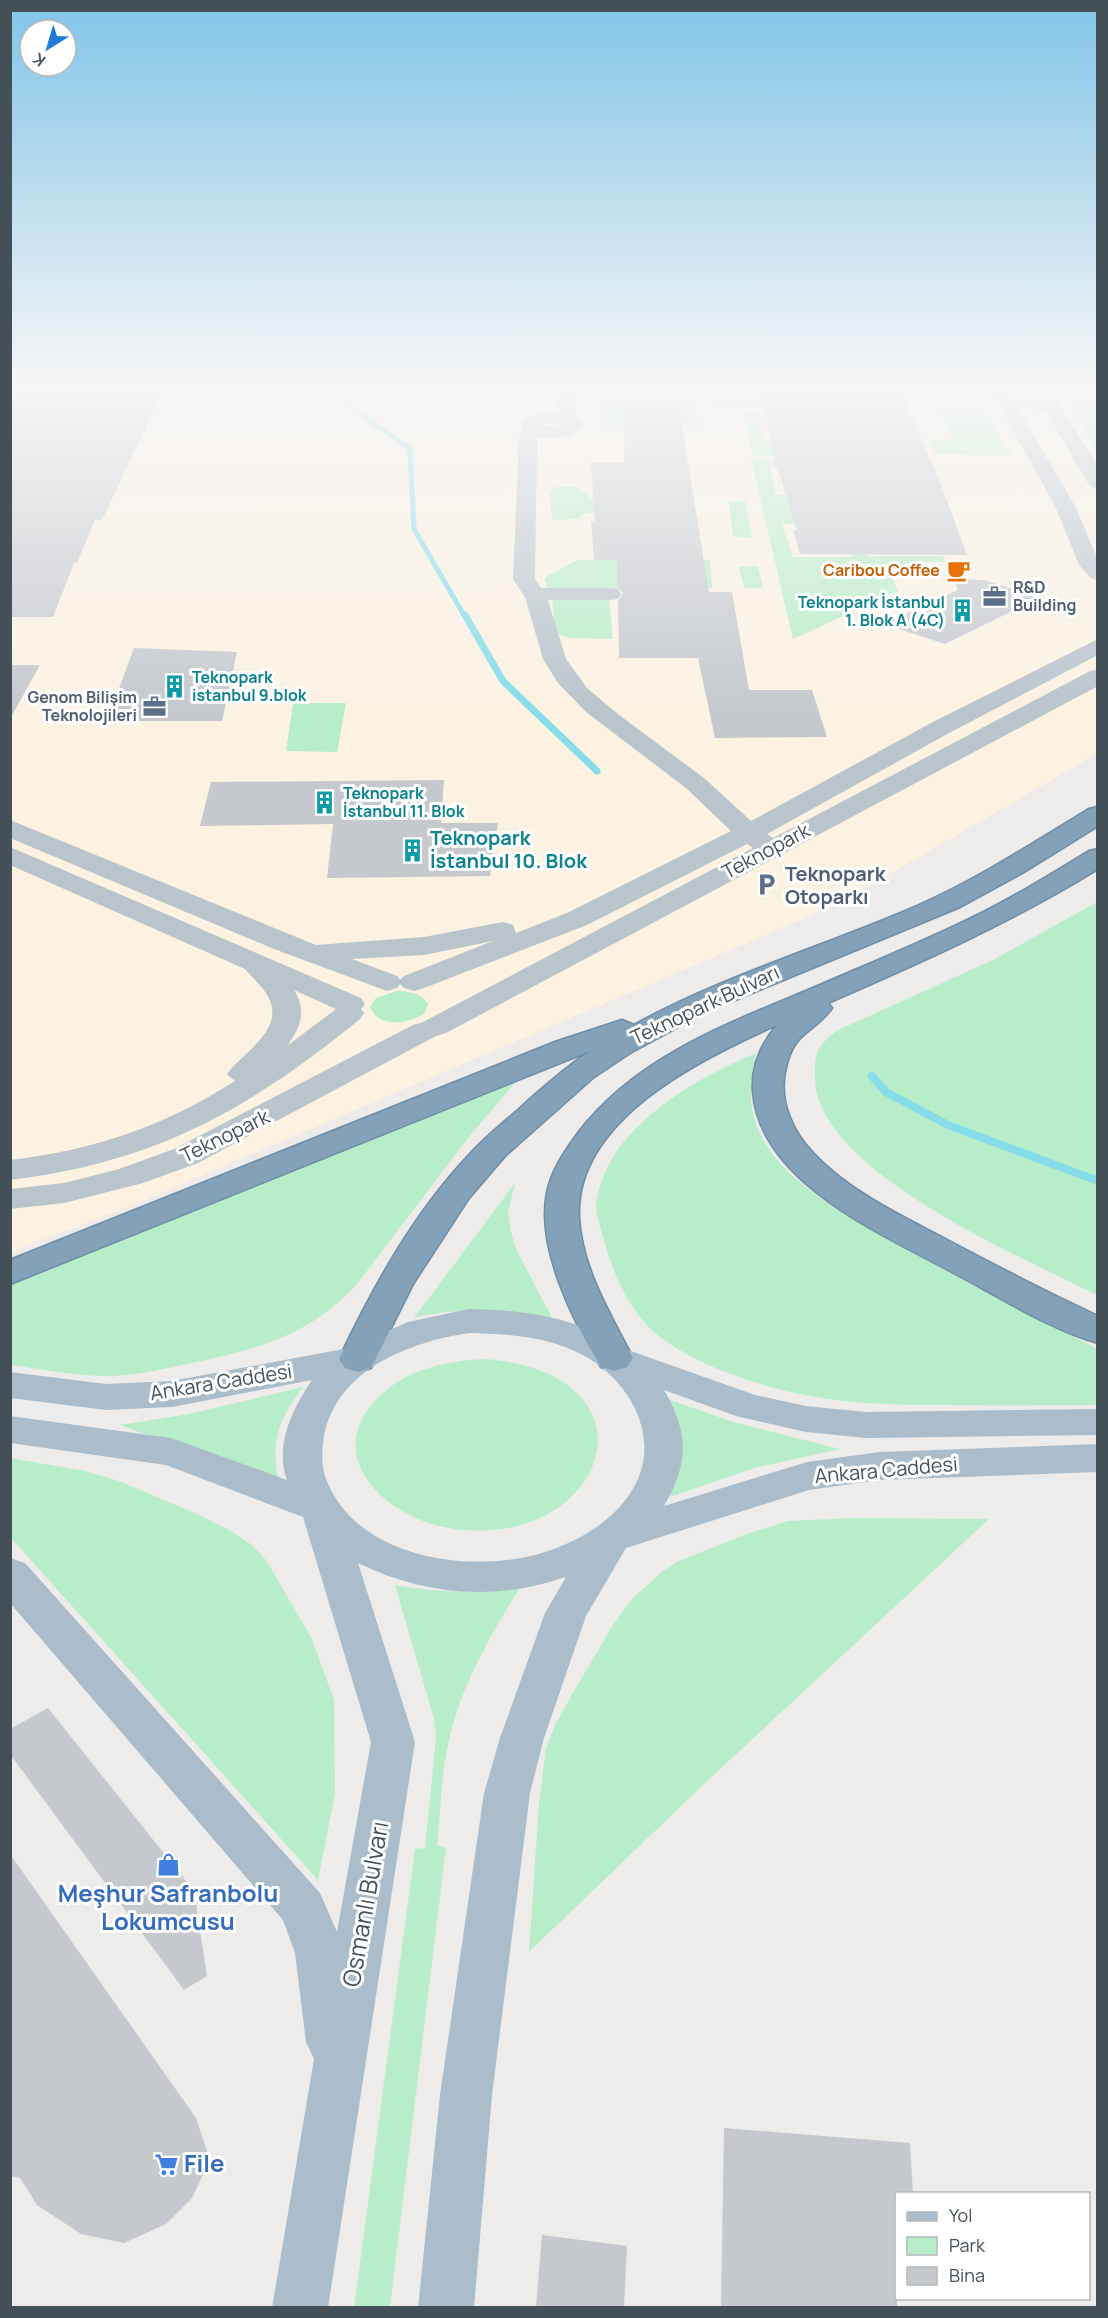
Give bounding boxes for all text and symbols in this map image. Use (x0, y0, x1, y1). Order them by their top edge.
north arrow (18, 18, 78, 78)
text: K (28, 48, 50, 72)
cafe icon: Caribou Coffee (945, 557, 971, 583)
place label: Caribou Coffee (823, 559, 940, 581)
place label: R&D Building (1013, 576, 1076, 616)
office icon: R&D Building (982, 583, 1008, 609)
place label: Teknopark İstanbul 1. Blok A (4C) (798, 591, 945, 631)
building icon: Teknopark İstanbul 1. Blok A (4C) (950, 598, 976, 624)
place label: Teknopark istanbul 9.blok (192, 666, 307, 706)
building icon: Teknopark istanbul 9.blok (161, 673, 187, 699)
place label: Genom Bilişim Teknolojileri (27, 686, 137, 726)
office icon: Genom Bilişim Teknolojileri (142, 693, 168, 719)
place label: Teknopark İstanbul 11. Blok (343, 782, 465, 822)
building icon: Teknopark İstanbul 11. Blok (312, 789, 338, 815)
street label: Teknopark (717, 816, 815, 885)
place label: Teknopark İstanbul 10. Blok (430, 824, 588, 874)
building icon: Teknopark İstanbul 10. Blok (399, 837, 425, 863)
place label: Teknopark Otoparkı (785, 860, 887, 910)
parking icon: Teknopark Otoparkı (754, 872, 780, 898)
street label: Teknopark Bulvarı (626, 958, 783, 1051)
street label: Teknopark (176, 1102, 275, 1169)
street label: Ankara Caddesi (148, 1357, 294, 1406)
street label: Ankara Caddesi (813, 1450, 959, 1489)
street label: Osmanlı Bulvarı (334, 1818, 395, 1989)
shop icon: Meşhur Safranbolu Lokumcusu (155, 1851, 181, 1877)
place label: Meşhur Safranbolu Lokumcusu (58, 1876, 278, 1937)
place label: File (184, 2146, 224, 2179)
supermarket icon: File (153, 2151, 179, 2177)
legend (895, 2192, 1090, 2300)
text: Yol (949, 2203, 972, 2227)
text: Park (949, 2233, 986, 2257)
text: Bina (949, 2263, 985, 2287)

